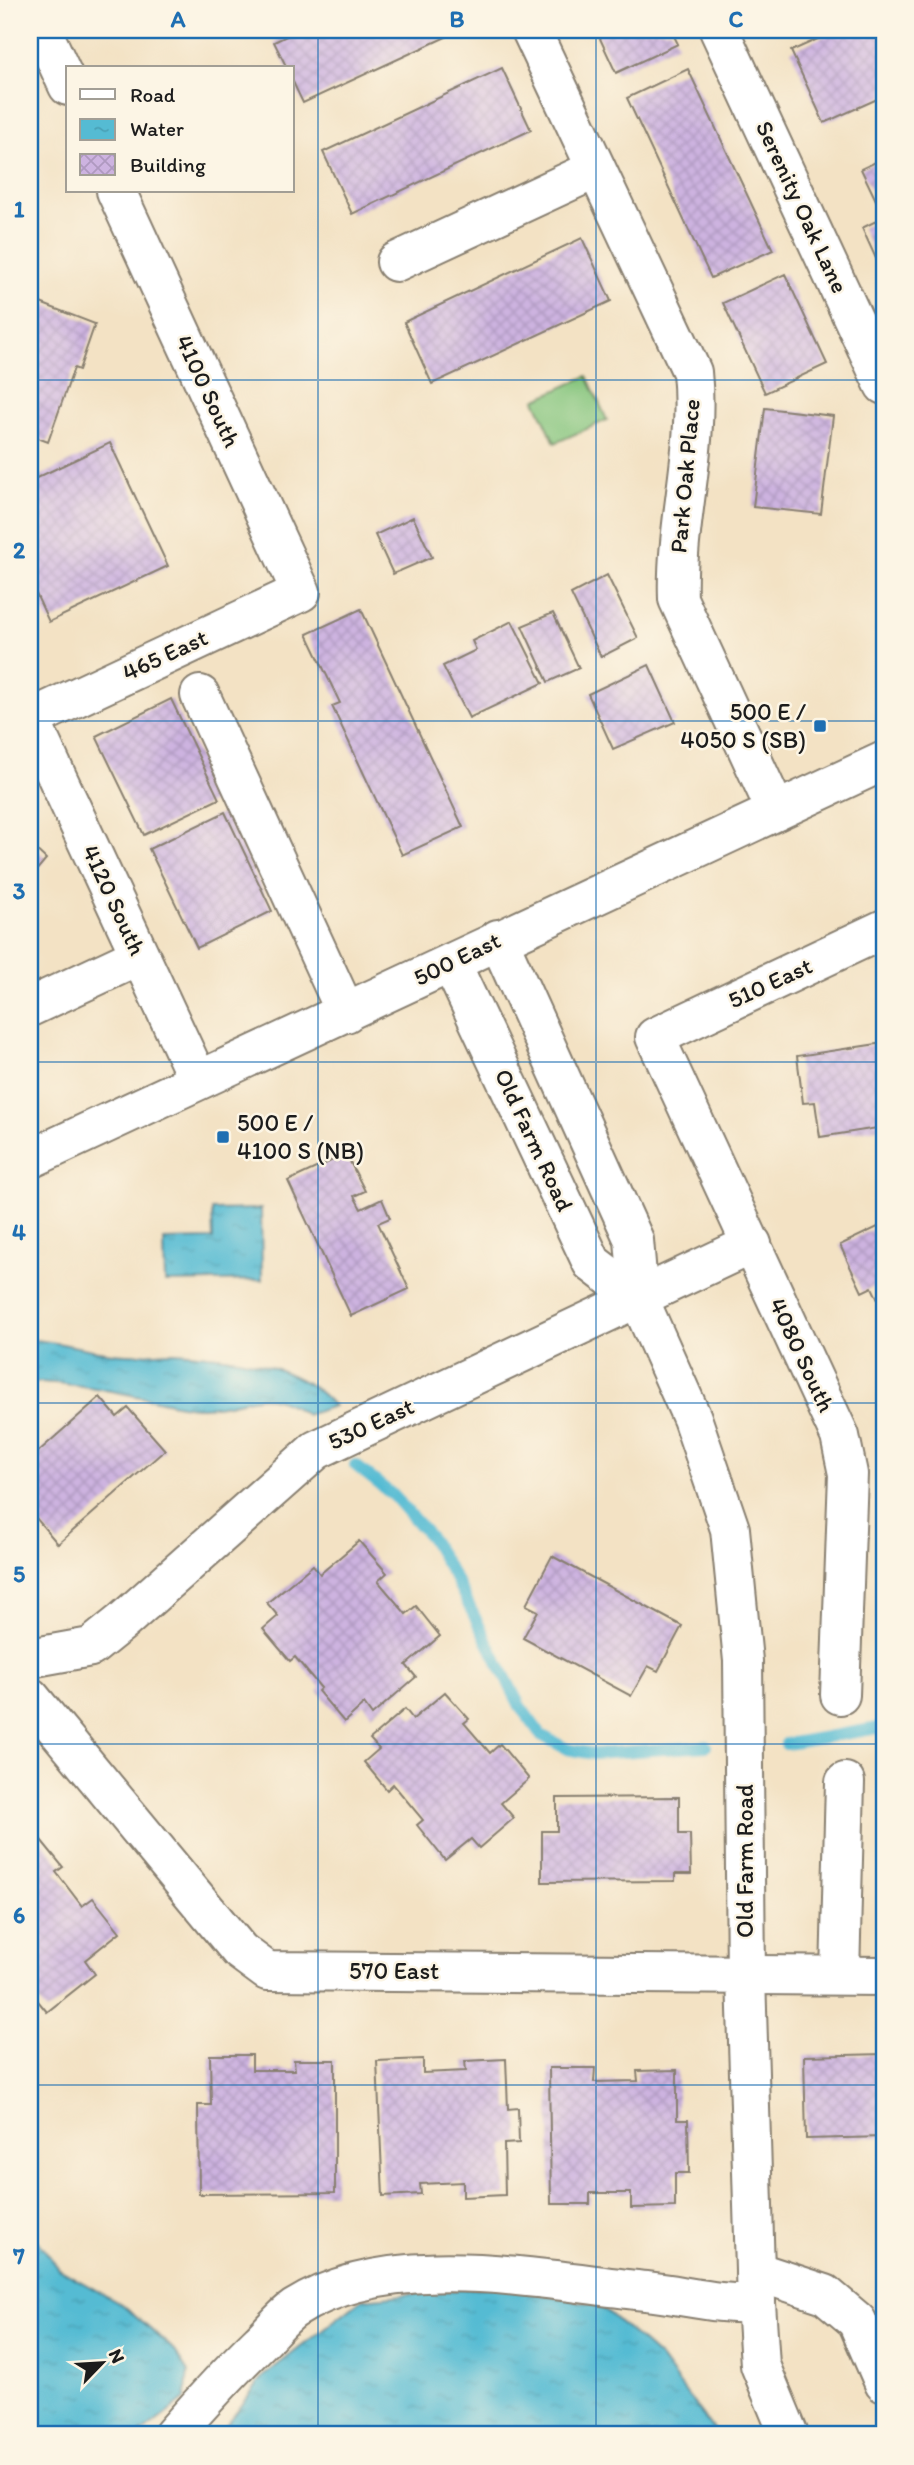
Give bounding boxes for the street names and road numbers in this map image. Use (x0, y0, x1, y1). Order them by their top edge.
street label: Serenity Oak Lane (750, 116, 855, 298)
street label: 4100 South (170, 330, 247, 452)
street label: Park Oak Place (663, 398, 706, 554)
street label: 465 East (118, 622, 212, 687)
street label: 4120 South (76, 840, 153, 960)
street label: 500 East (409, 925, 505, 992)
street label: 510 East (723, 951, 816, 1015)
street label: Old Farm Road (489, 1064, 580, 1216)
street label: 4080 South (763, 1293, 842, 1417)
street label: 530 East (323, 1391, 418, 1456)
street label: Old Farm Road (730, 1784, 759, 1938)
street label: 570 East (349, 1956, 439, 1985)

